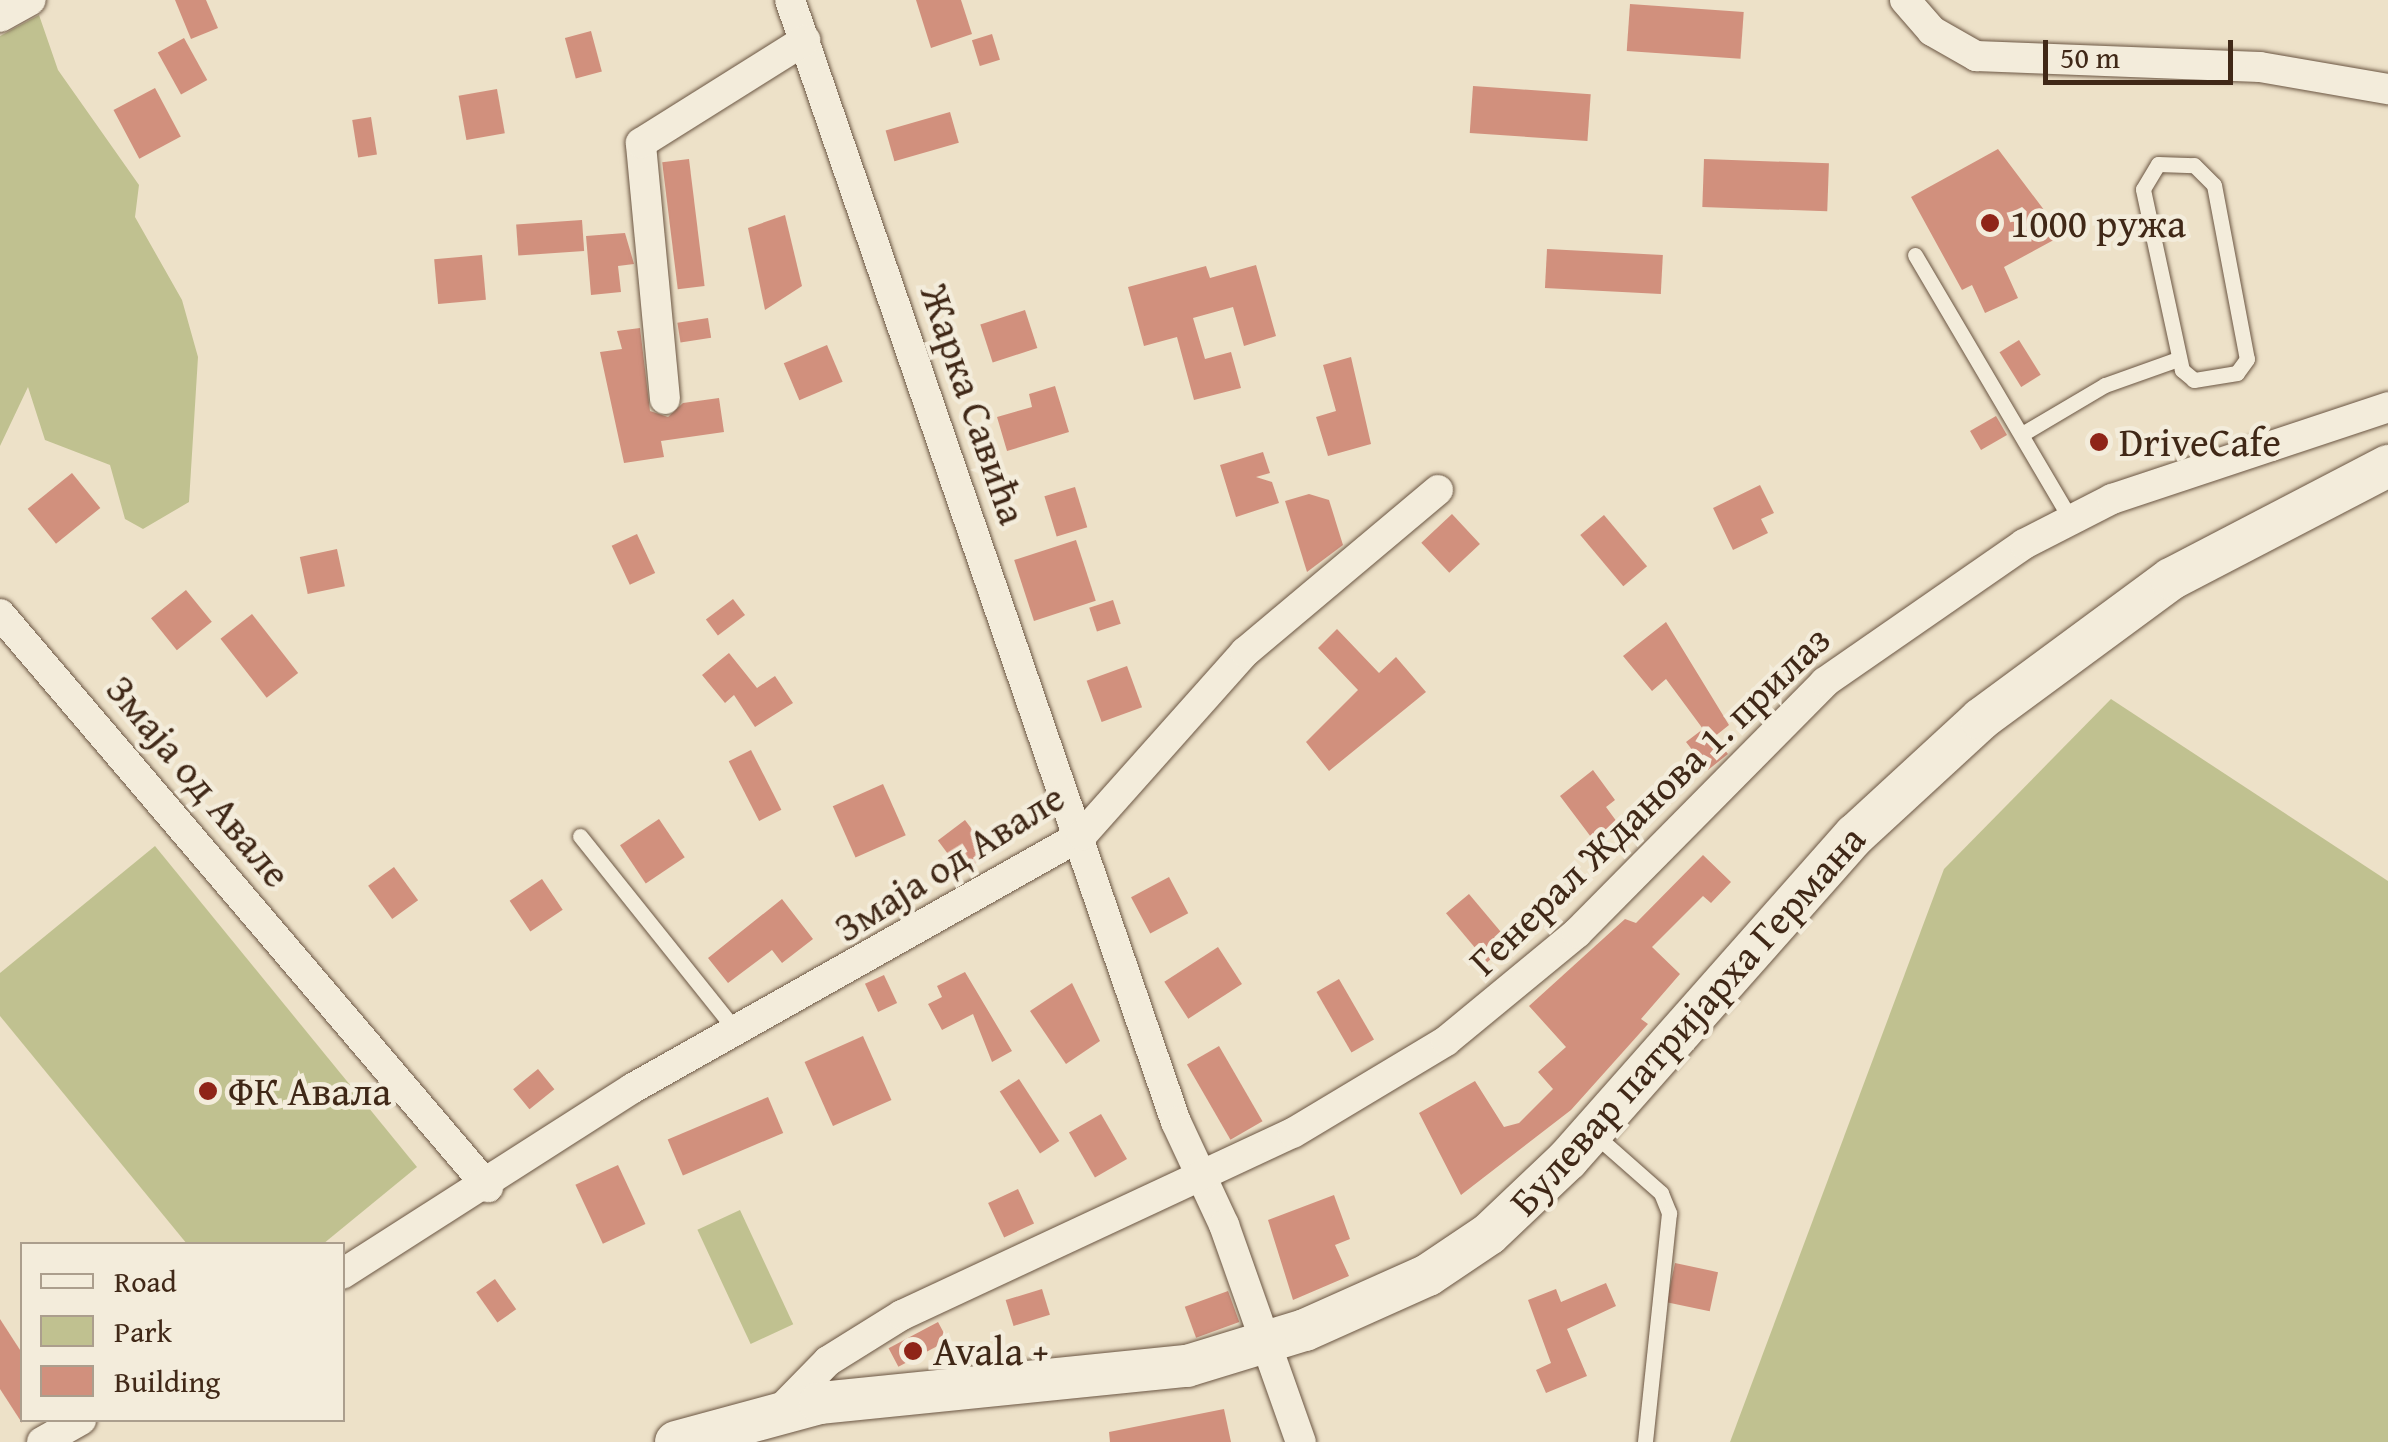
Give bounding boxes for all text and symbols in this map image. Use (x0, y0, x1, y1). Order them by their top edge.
scale bar (2048, 20, 2238, 82)
text: 50 m (2060, 35, 2120, 79)
place label: 1000 ружа (2010, 199, 2186, 247)
marker: 1000 ружа (1979, 212, 2001, 234)
street label: Жарка Савића (911, 278, 1037, 530)
place label: DriveCafe (2119, 418, 2281, 466)
marker: DriveCafe (2088, 431, 2110, 453)
street label: Генерал Жданова 1. прилаз (1459, 615, 1839, 985)
street label: Змаја од Авале (97, 665, 301, 897)
street label: Змаја од Авале (825, 772, 1073, 952)
street label: Булевар патријарха Германа (1499, 815, 1875, 1225)
place label: ФК Авала (228, 1067, 391, 1115)
marker: ФК Авала (197, 1080, 219, 1102)
legend (20, 1242, 345, 1422)
text: Road (114, 1259, 177, 1303)
text: Park (114, 1309, 172, 1353)
place label: Avala + (933, 1327, 1049, 1375)
marker: Avala + (902, 1340, 924, 1362)
text: Building (114, 1359, 220, 1403)

